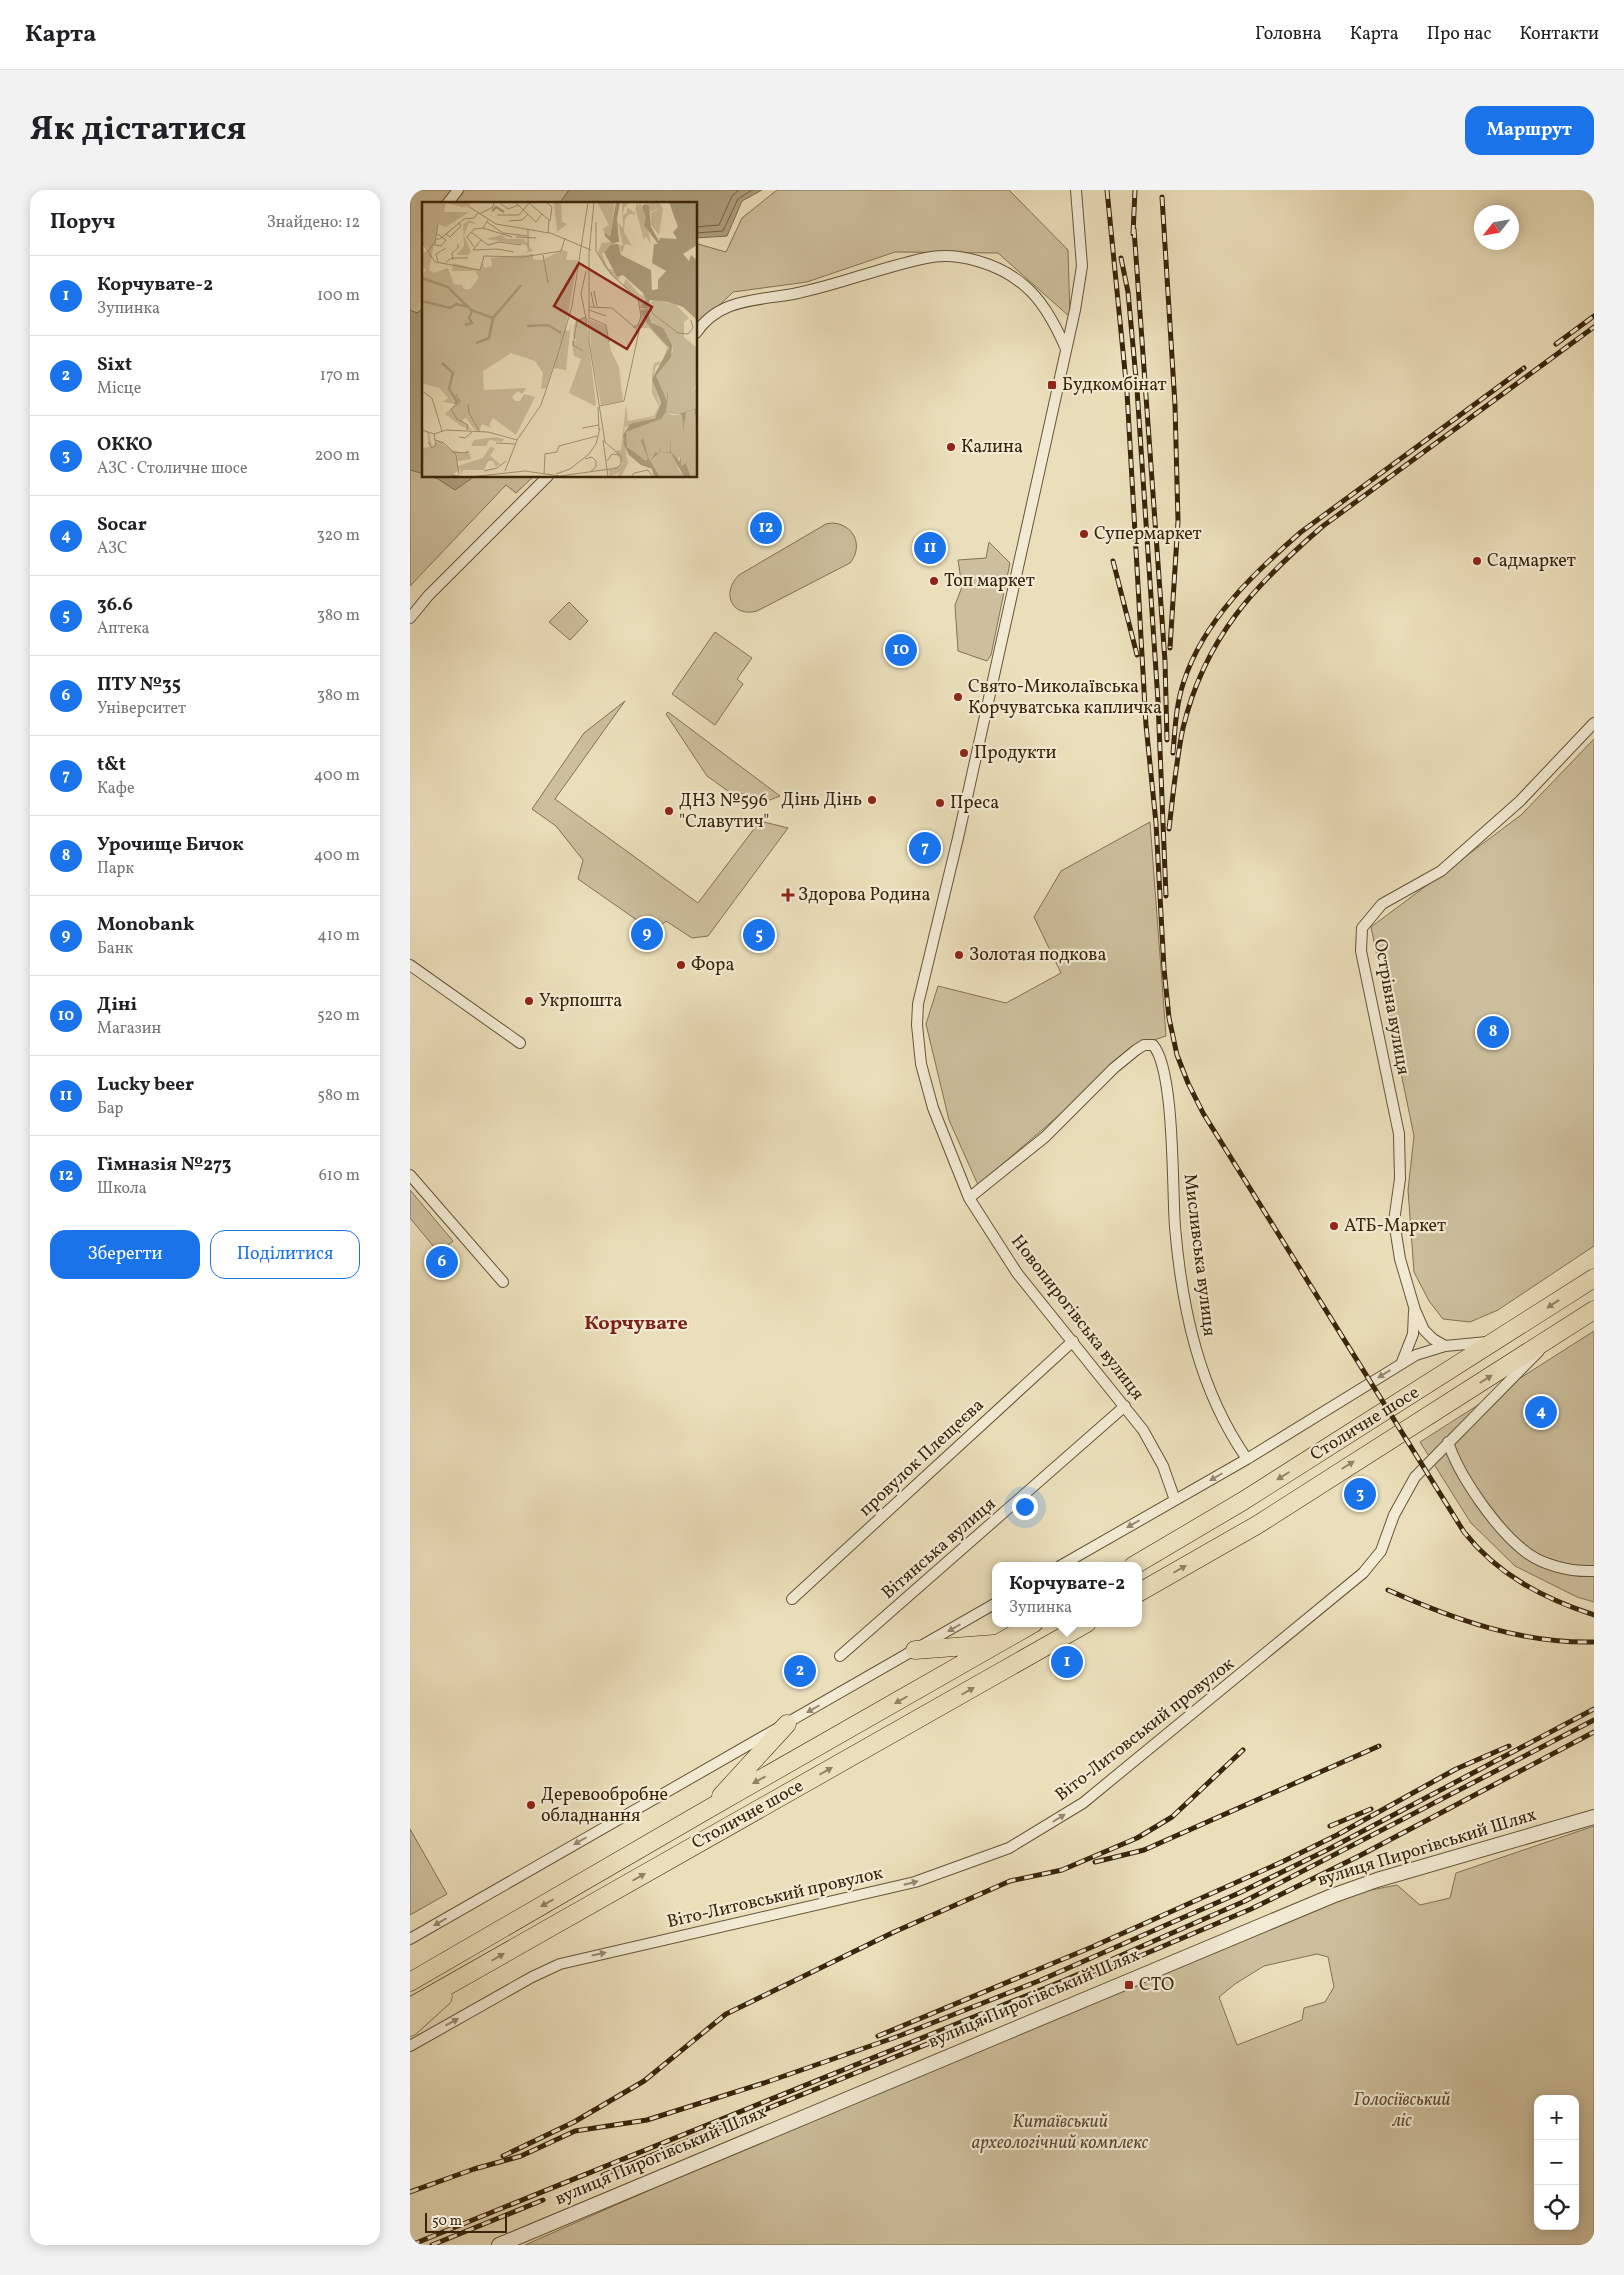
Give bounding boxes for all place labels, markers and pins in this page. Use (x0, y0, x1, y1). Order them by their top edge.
place label: Будкомбінат (1062, 373, 1167, 398)
marker: Будкомбінат (1046, 379, 1058, 391)
place label: Калина (961, 435, 1023, 460)
marker: Калина (945, 441, 957, 453)
pin: 12 (750, 509, 782, 547)
place label: Супермаркет (1094, 522, 1202, 547)
marker: Супермаркет (1078, 528, 1090, 540)
pin: 11 (914, 529, 946, 567)
place label: Садмаркет (1487, 549, 1576, 574)
marker: Садмаркет (1471, 555, 1483, 567)
place label: Топ маркет (944, 569, 1035, 594)
marker: Топ маркет (928, 575, 940, 587)
pin: 10 (885, 631, 917, 669)
place label: Свято-Миколаївська Корчуватська капличка (968, 675, 1162, 721)
marker: Свято-Миколаївська Корчуватська капличка (952, 691, 964, 703)
place label: Продукти (974, 741, 1057, 766)
marker: Продукти (958, 747, 970, 759)
place label: Дінь Дінь (781, 788, 862, 813)
place label: ДНЗ №596 "Славутич" (679, 789, 769, 835)
place label: Преса (950, 791, 999, 816)
marker: Дінь Дінь (866, 794, 878, 806)
marker: Преса (934, 797, 946, 809)
marker: ДНЗ №596 "Славутич" (663, 805, 675, 817)
pin: 7 (909, 829, 941, 867)
place label: Здорова Родина (798, 883, 930, 908)
marker: Здорова Родина (782, 889, 794, 901)
pin: 9 (631, 915, 663, 953)
pin: 5 (743, 916, 775, 954)
place label: Золотая подкова (969, 943, 1106, 968)
marker: Золотая подкова (953, 949, 965, 961)
place label: Фора (691, 953, 734, 978)
marker: Фора (675, 959, 687, 971)
place label: Укрпошта (539, 989, 622, 1014)
marker: Укрпошта (523, 995, 535, 1007)
pin: 8 (1477, 1013, 1509, 1051)
place label: АТБ-Маркет (1344, 1214, 1446, 1239)
marker: АТБ-Маркет (1328, 1220, 1340, 1232)
pin: 6 (426, 1243, 458, 1281)
pin: 4 (1525, 1393, 1557, 1431)
pin: 3 (1344, 1475, 1376, 1513)
pin: 1 (1051, 1643, 1083, 1681)
pin: 2 (784, 1652, 816, 1690)
place label: Деревообробне обладнання (541, 1783, 668, 1829)
marker: Деревообробне обладнання (525, 1799, 537, 1811)
place label: СТО (1139, 1973, 1174, 1998)
marker: СТО (1123, 1979, 1135, 1991)

